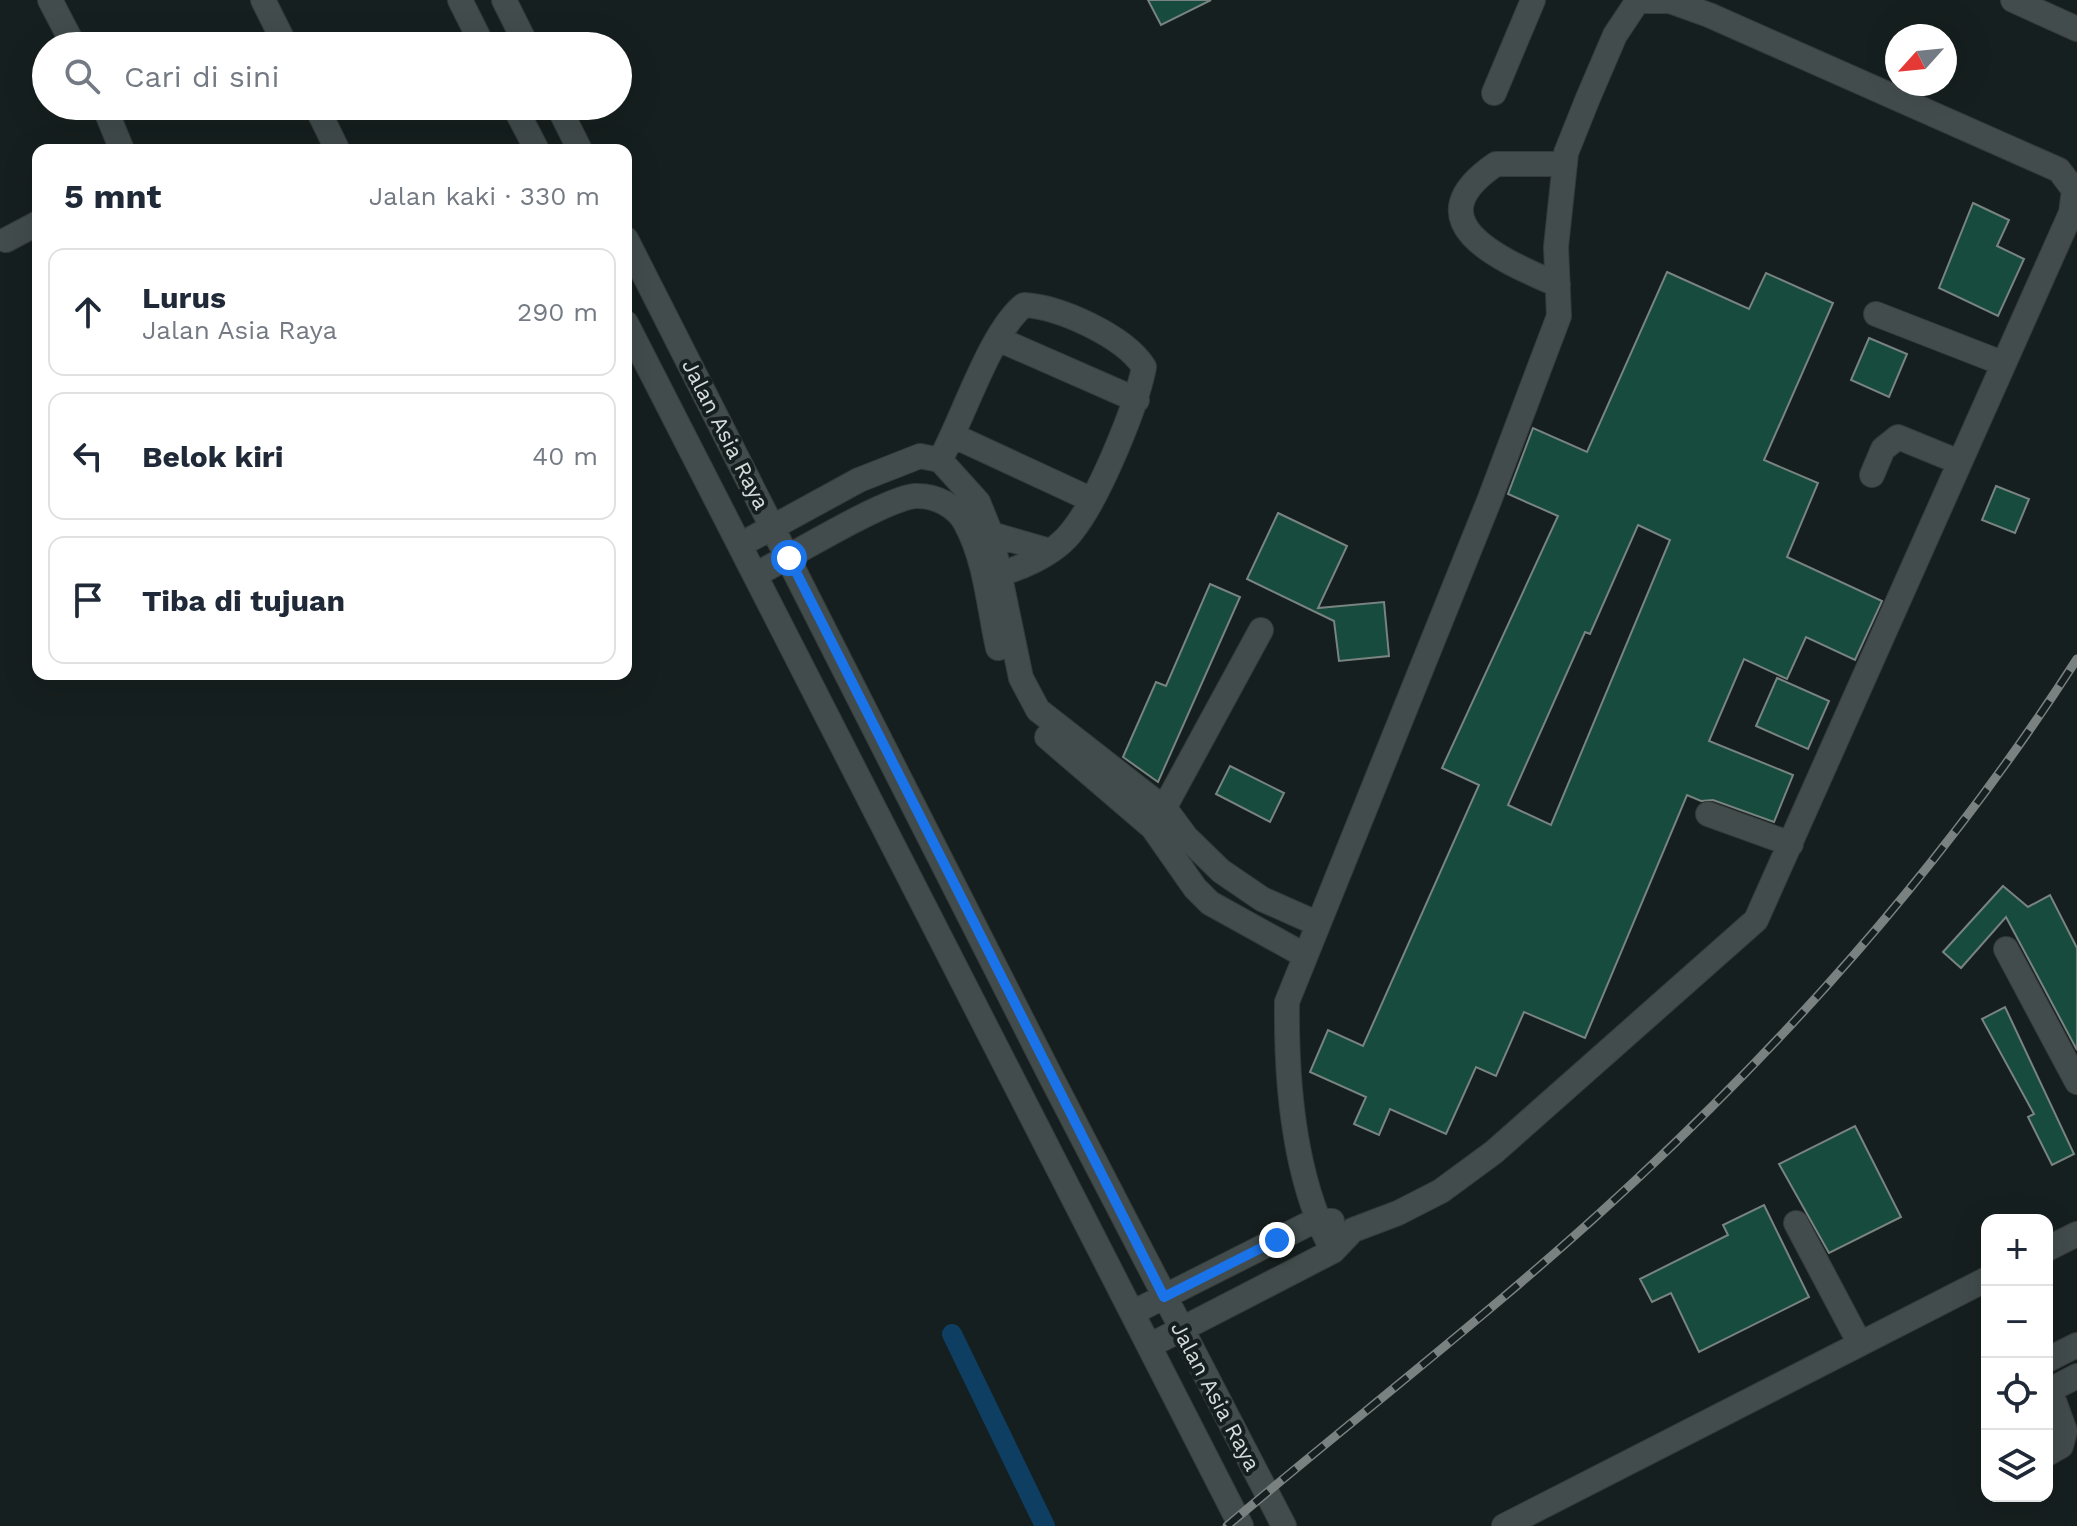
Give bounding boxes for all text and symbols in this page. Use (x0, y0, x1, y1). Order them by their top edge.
north arrow (1885, 24, 1957, 96)
search box (32, 32, 632, 120)
icon: search (60, 54, 104, 98)
text: Cari di sini (124, 59, 279, 94)
text: 5 mnt (64, 176, 161, 216)
text: Jalan kaki · 330 m (369, 181, 600, 211)
text: Lurus (142, 280, 226, 315)
icon: ahead (66, 290, 110, 334)
text: 290 m (517, 297, 598, 327)
text: Jalan Asia Raya (142, 315, 337, 345)
street label: Jalan Asia Raya (677, 355, 774, 514)
icon: left (66, 434, 110, 478)
text: Belok kiri (142, 439, 284, 474)
text: 40 m (532, 441, 598, 471)
route start (771, 540, 807, 576)
icon: arrive (66, 578, 110, 622)
text: Tiba di tujuan (142, 583, 345, 618)
map controls (1981, 1214, 2053, 1502)
button: + (1981, 1214, 2053, 1286)
route end (1259, 1222, 1295, 1258)
button: − (1981, 1286, 2053, 1358)
street label: Jalan Asia Raya (1166, 1317, 1265, 1475)
button: locate (1981, 1358, 2053, 1430)
button: layers (1981, 1430, 2053, 1502)

